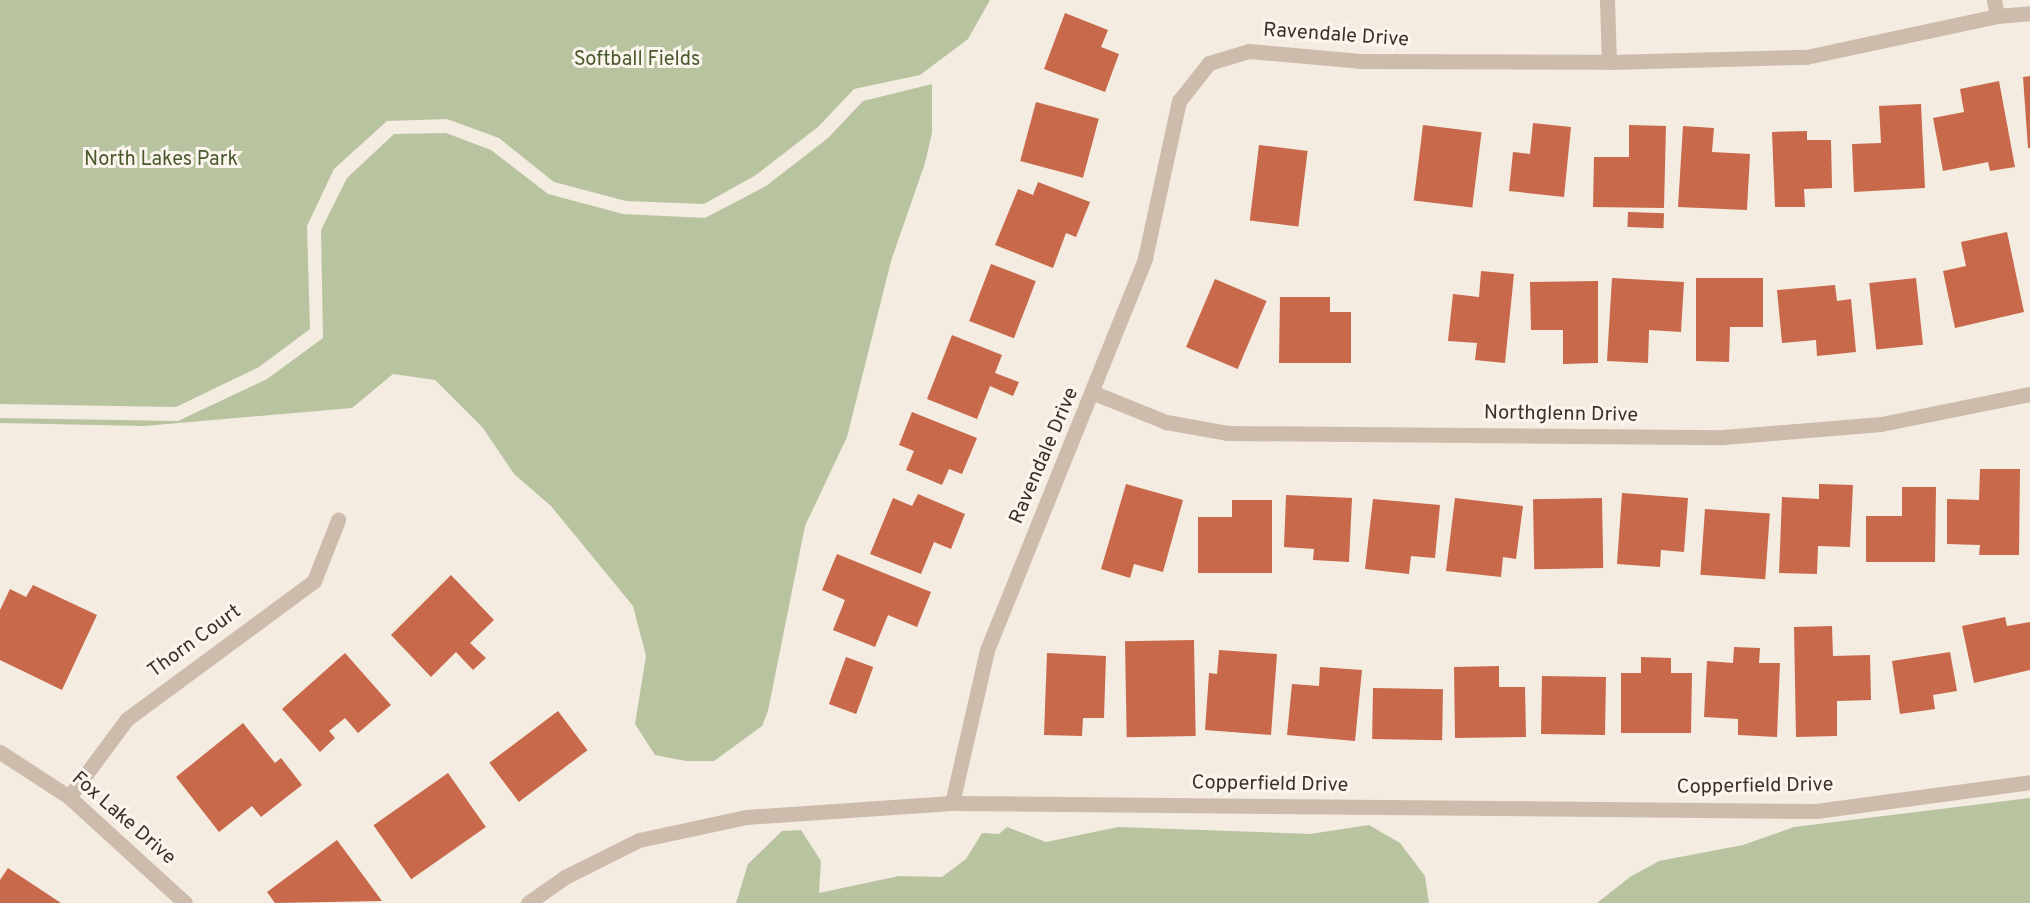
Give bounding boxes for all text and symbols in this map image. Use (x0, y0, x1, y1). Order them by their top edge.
street label: Ravendale Drive (1262, 19, 1410, 53)
park label: Softball Fields (574, 48, 700, 72)
park label: North Lakes Park (84, 148, 238, 172)
street label: Ravendale Drive (1005, 384, 1085, 528)
street label: Northglenn Drive (1484, 402, 1638, 428)
street label: Thorn Court (144, 600, 246, 684)
street label: Fox Lake Drive (66, 767, 180, 871)
street label: Copperfield Drive (1191, 772, 1349, 798)
street label: Copperfield Drive (1676, 774, 1834, 800)

